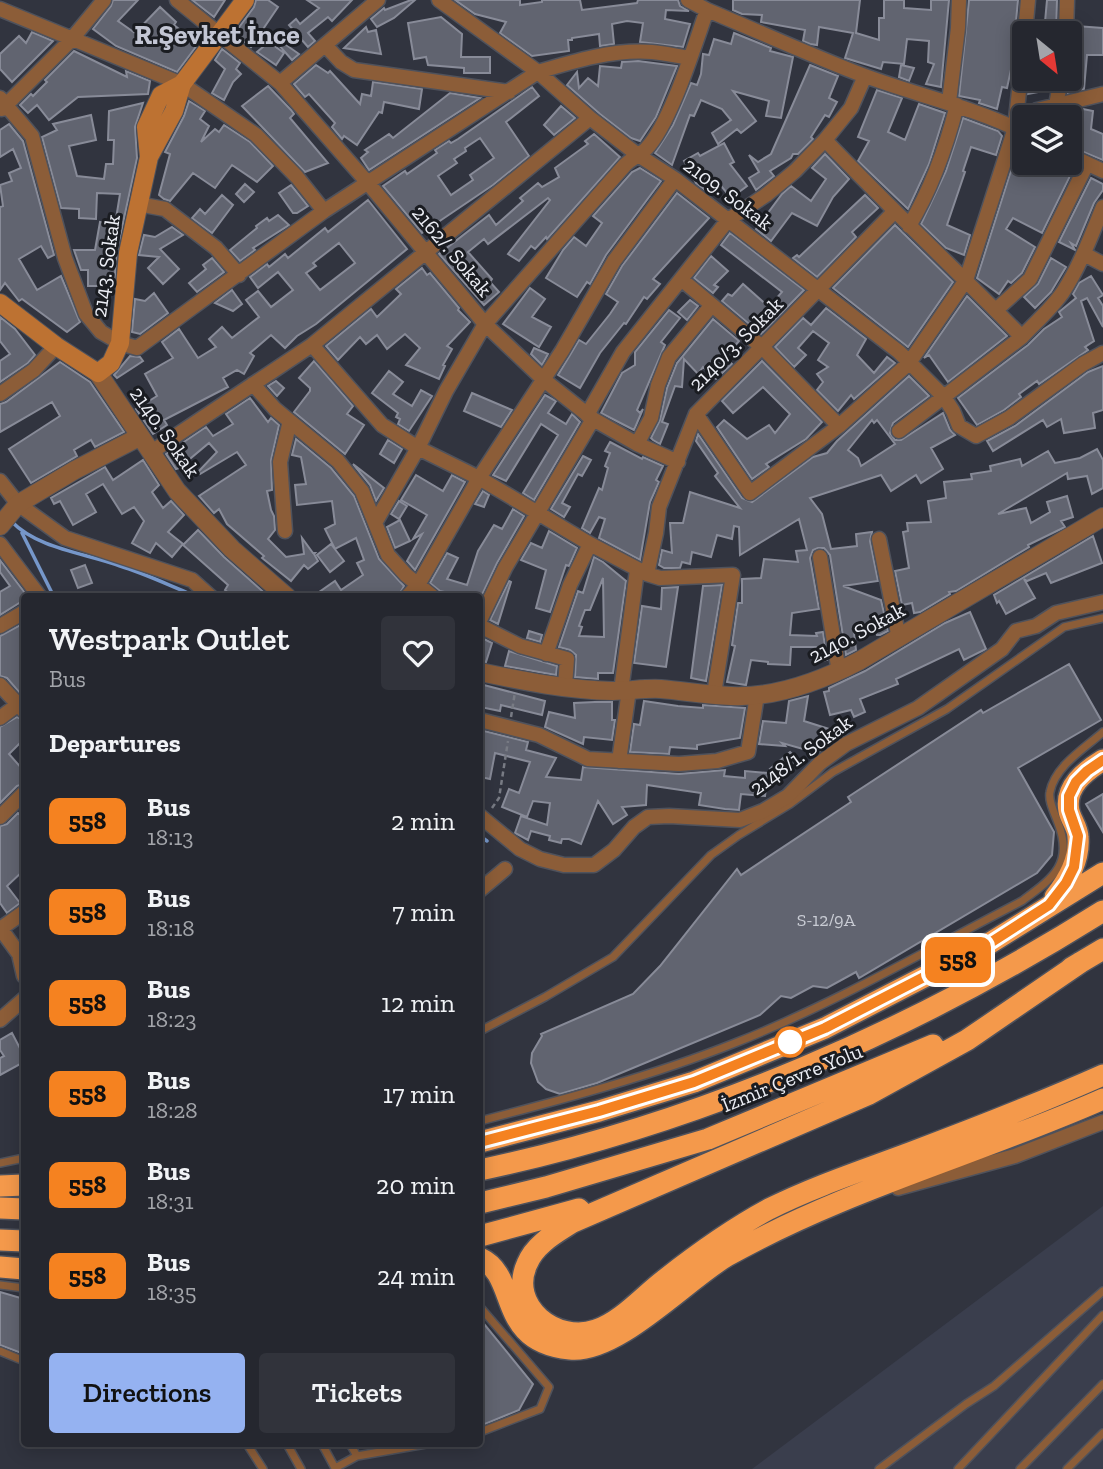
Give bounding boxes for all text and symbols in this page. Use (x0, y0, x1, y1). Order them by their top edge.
district label: R.Şevket İnce (134, 18, 300, 51)
north arrow (1012, 21, 1082, 91)
map controls (1012, 21, 1082, 175)
button: layers (1012, 105, 1082, 175)
street label: 2109. Sokak (679, 152, 778, 235)
street label: 2162/. Sokak (407, 200, 498, 301)
street label: 2143. Sokak (86, 213, 125, 319)
street label: 2140/3. Sokak (683, 291, 788, 396)
street label: 2140. Sokak (125, 381, 206, 482)
street label: 2140. Sokak (804, 597, 909, 668)
button: heart (381, 616, 455, 690)
text: Westpark Outlet (49, 619, 289, 658)
text: Bus (49, 665, 86, 693)
street label: 2148/1. Sokak (745, 709, 857, 800)
text: Departures (49, 727, 181, 759)
text: Bus (147, 791, 190, 823)
text: 2 min (391, 805, 455, 837)
text: 558 (69, 806, 107, 835)
text: 18:13 (147, 823, 193, 851)
text: Bus (147, 882, 190, 914)
text: 7 min (392, 896, 455, 928)
text: 558 (69, 897, 107, 926)
house number: S-12/9A (797, 909, 856, 931)
text: 18:18 (147, 914, 195, 942)
line badge: 558 (918, 937, 998, 983)
text: 558 (939, 945, 977, 974)
text: Bus (147, 973, 190, 1005)
text: 12 min (381, 987, 455, 1019)
text: 558 (69, 988, 107, 1017)
text: 18:23 (147, 1005, 196, 1033)
unlabelled marker (775, 1027, 805, 1057)
street label: İzmir Çevre Yolu (718, 1038, 866, 1117)
text: Bus (147, 1064, 190, 1096)
text: 17 min (383, 1078, 455, 1110)
text: 558 (69, 1079, 107, 1108)
text: 18:28 (147, 1096, 198, 1124)
text: Bus (147, 1155, 190, 1187)
text: 20 min (376, 1169, 455, 1201)
text: 558 (69, 1170, 107, 1199)
text: 18:31 (147, 1187, 193, 1215)
text: Bus (147, 1246, 190, 1278)
text: 24 min (377, 1260, 455, 1292)
text: 558 (69, 1261, 107, 1290)
text: 18:35 (147, 1278, 196, 1306)
button: Directions (49, 1353, 245, 1433)
button: Tickets (259, 1353, 455, 1433)

